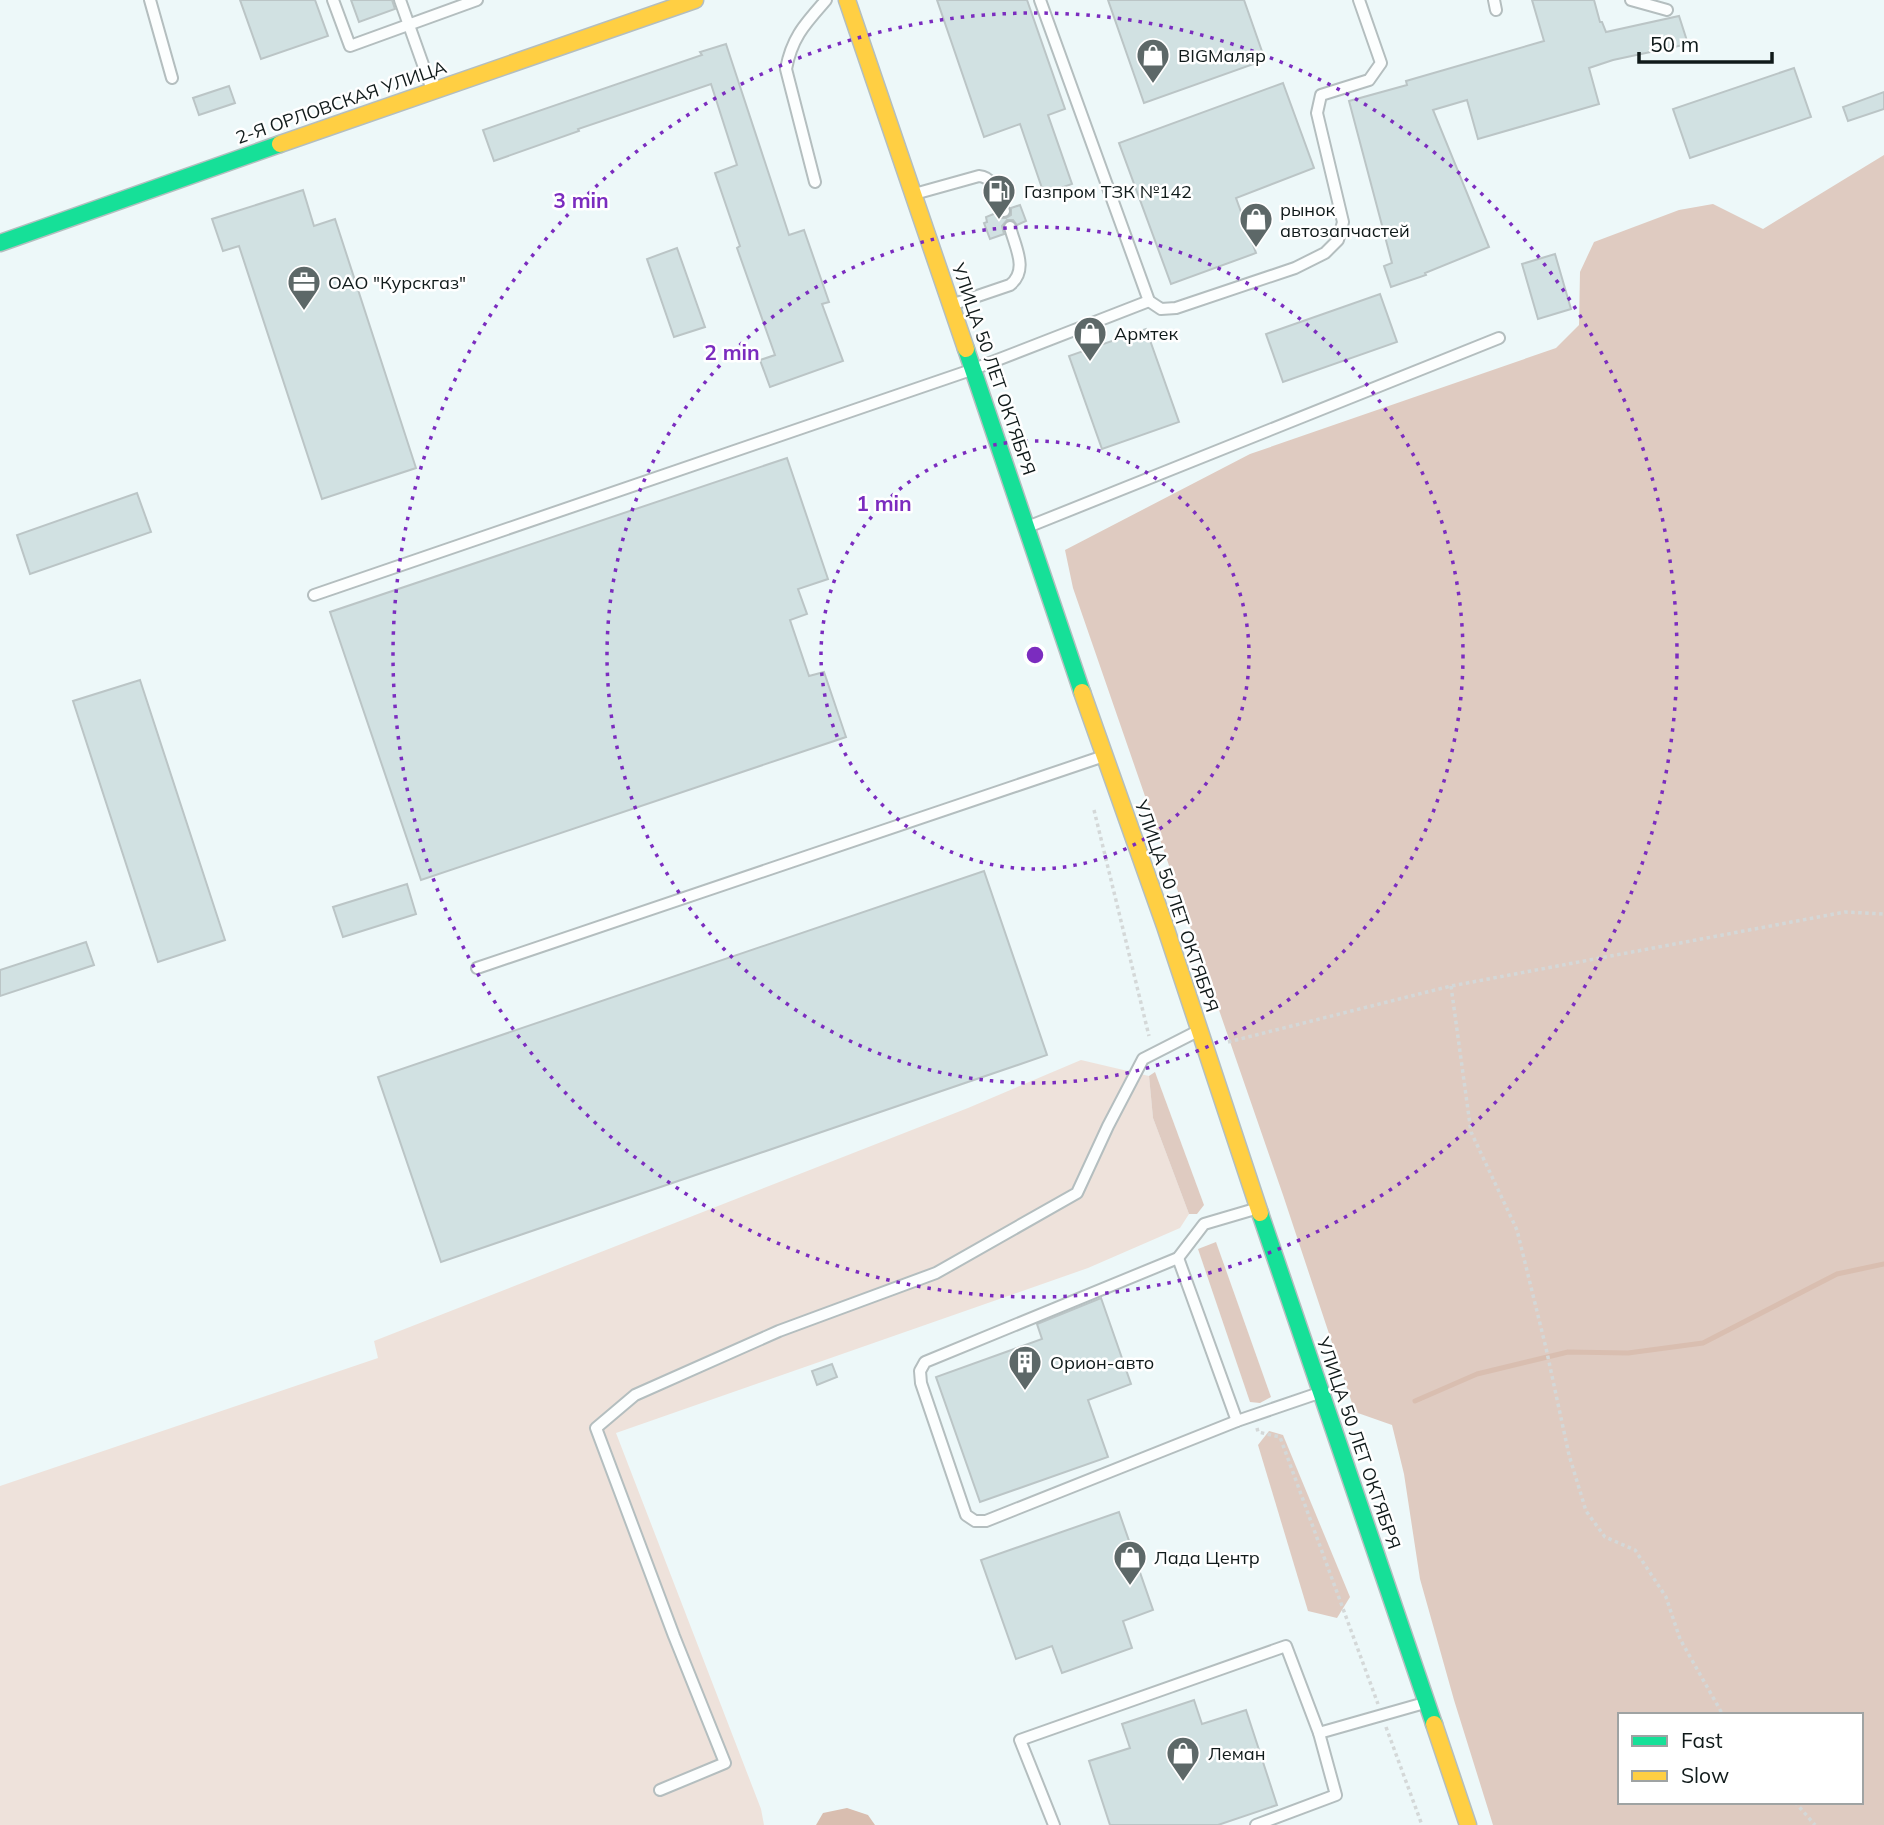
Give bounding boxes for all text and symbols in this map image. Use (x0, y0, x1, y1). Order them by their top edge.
scale bar (1639, 21, 1772, 65)
text: 50 m (1650, 31, 1699, 57)
shop icon: BIGМаляр (1134, 36, 1172, 85)
place label: BIGМаляр (1178, 44, 1266, 67)
street label: 2-Я ОРЛОВСКАЯ УЛИЦА (233, 55, 449, 149)
fuel station icon: Газпром ТЗК №142 (980, 172, 1018, 221)
place label: Газпром ТЗК №142 (1024, 180, 1192, 203)
text: 3 min (553, 187, 609, 213)
place label: рынок автозапчастей (1280, 198, 1410, 242)
shop icon: рынок автозапчастей (1237, 200, 1275, 249)
street label: УЛИЦА 50 ЛЕТ ОКТЯБРЯ (947, 259, 1041, 478)
office icon: ОАО "Курскгаз" (285, 263, 323, 312)
place label: ОАО "Курскгаз" (328, 271, 466, 294)
shop icon: Армтек (1071, 314, 1109, 363)
place label: Армтек (1114, 322, 1178, 345)
text: 2 min (704, 339, 760, 365)
text: 1 min (856, 490, 912, 516)
centre of rings (1023, 643, 1047, 667)
street label: УЛИЦА 50 ЛЕТ ОКТЯБРЯ (1130, 796, 1224, 1015)
street label: УЛИЦА 50 ЛЕТ ОКТЯБРЯ (1312, 1333, 1406, 1552)
building icon: Орион-авто (1006, 1343, 1044, 1392)
place label: Орион-авто (1050, 1351, 1154, 1374)
shop icon: Лада Центр (1111, 1538, 1149, 1587)
place label: Лада Центр (1154, 1546, 1260, 1569)
legend (1618, 1713, 1863, 1804)
text: Fast (1681, 1727, 1723, 1753)
shop icon: Леман (1164, 1734, 1202, 1783)
place label: Леман (1208, 1742, 1266, 1765)
text: Slow (1681, 1762, 1729, 1788)

